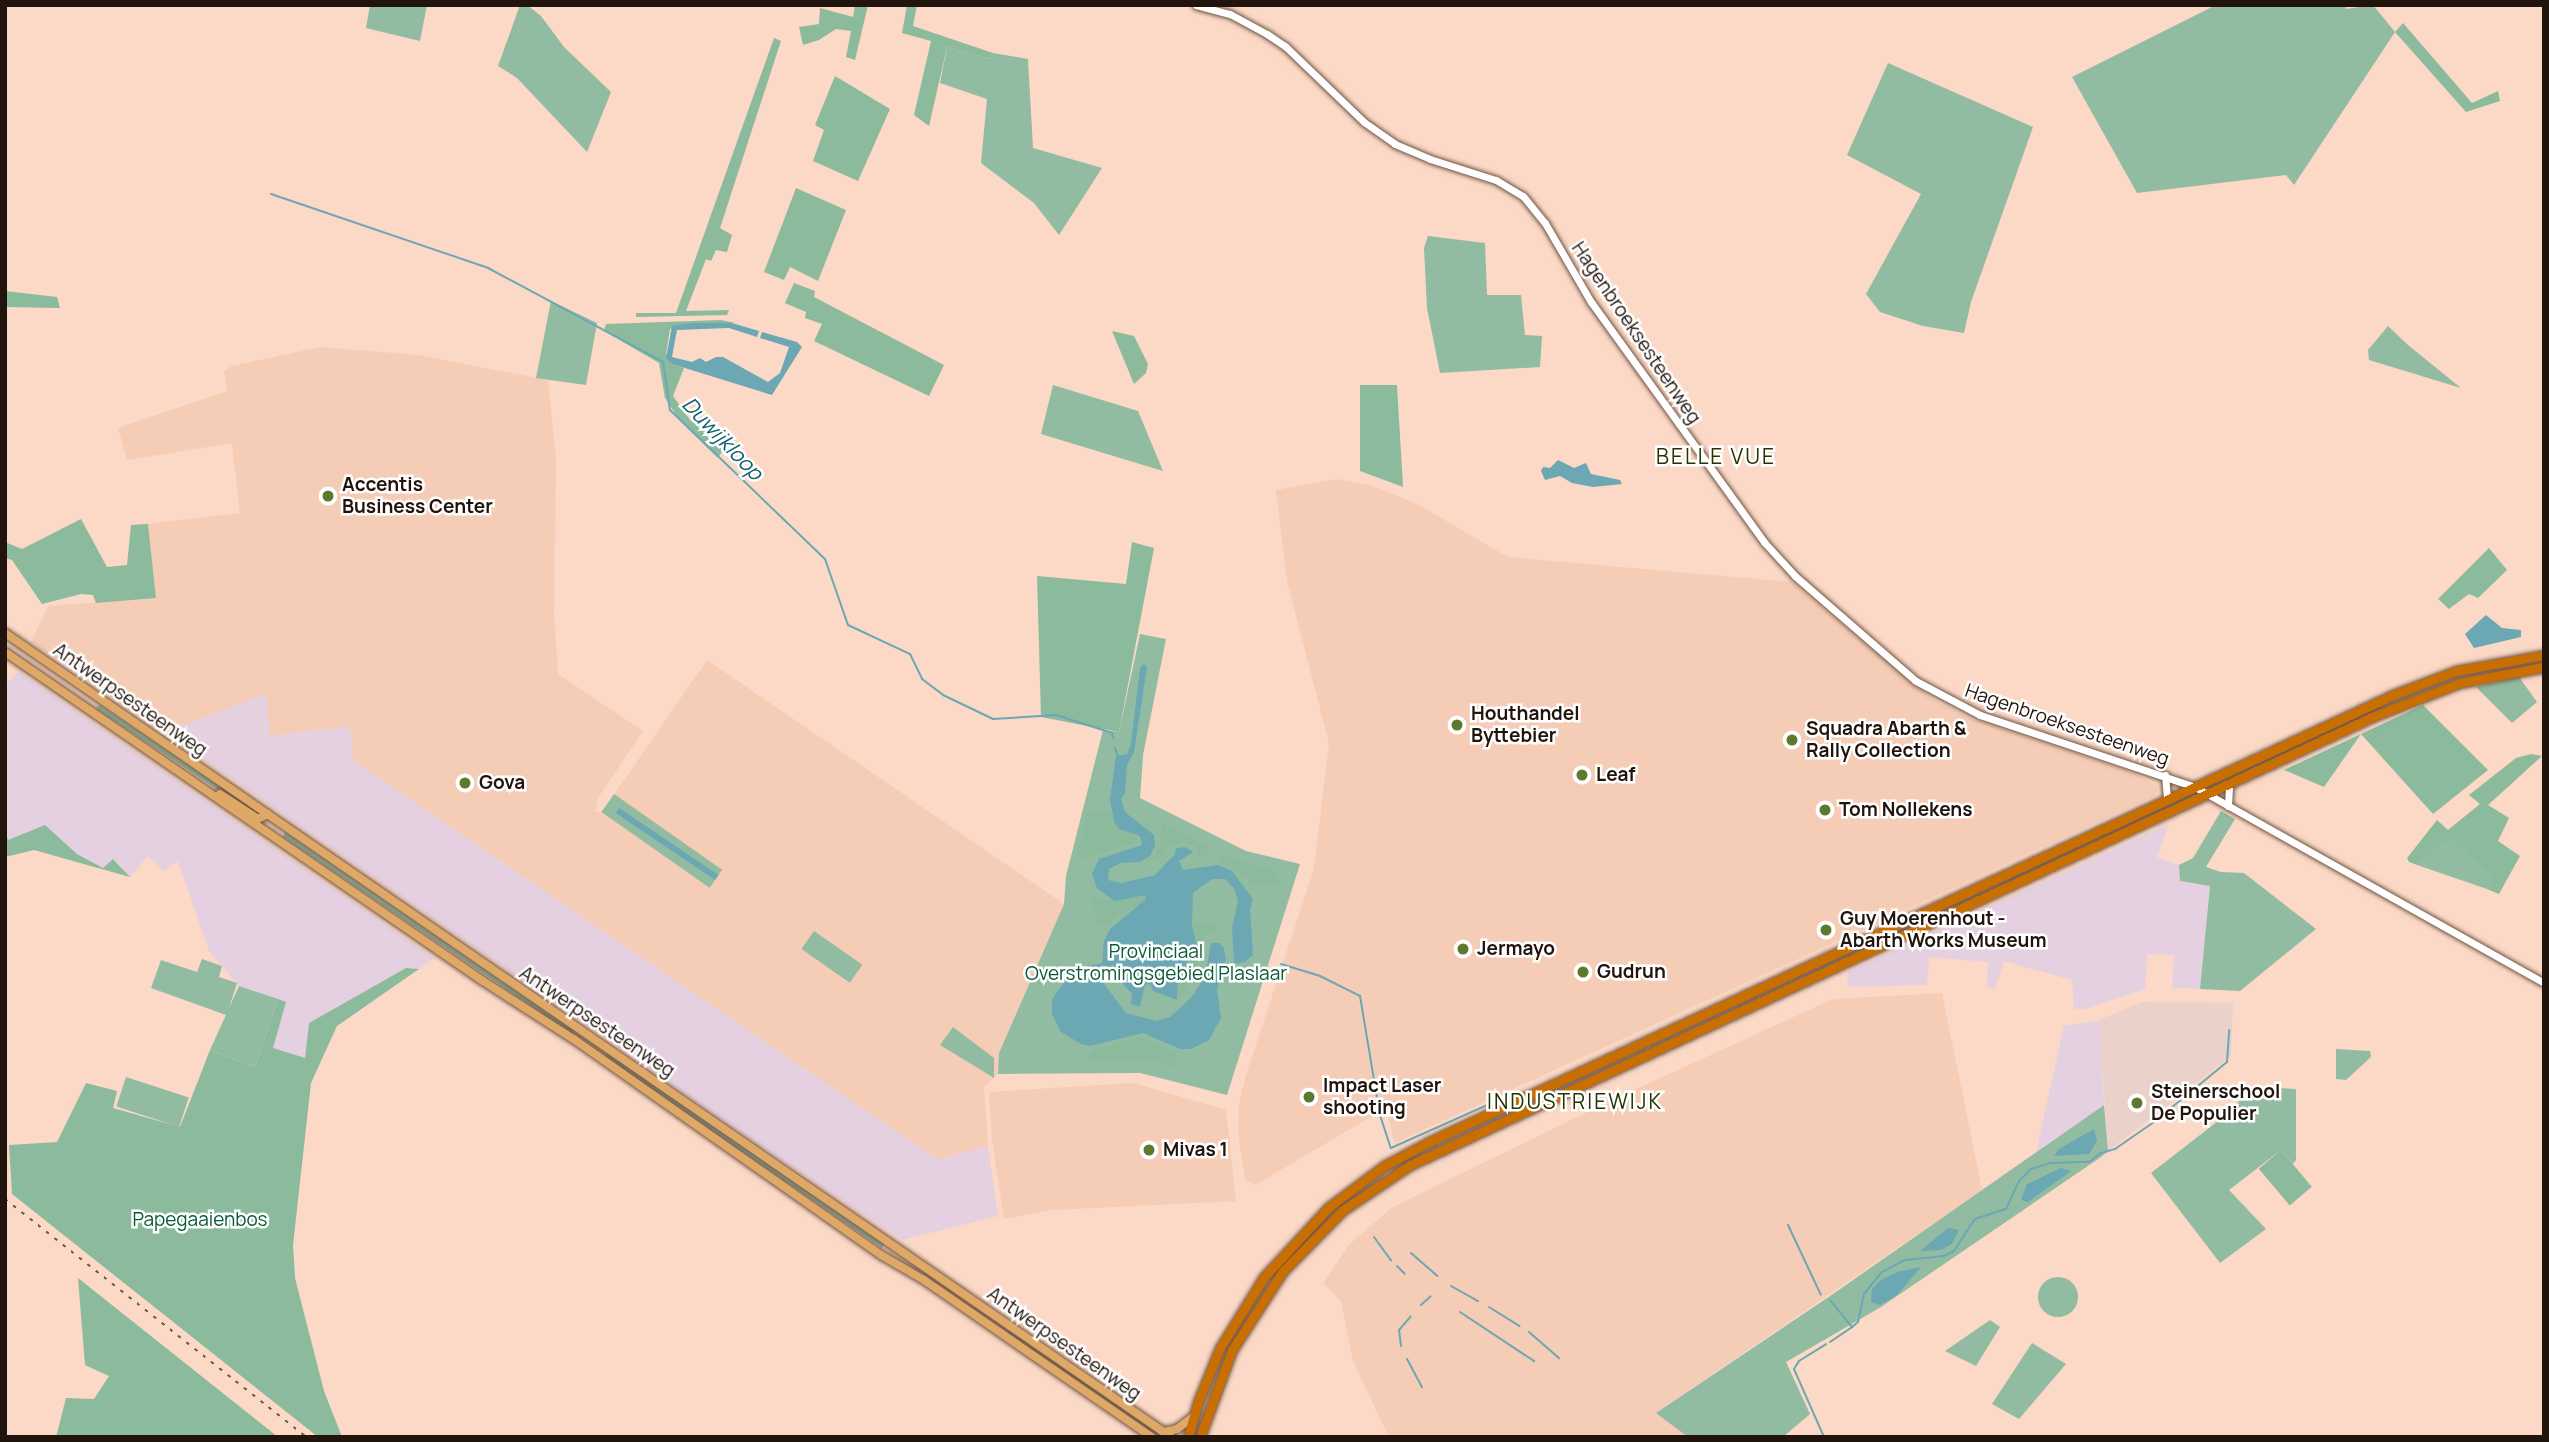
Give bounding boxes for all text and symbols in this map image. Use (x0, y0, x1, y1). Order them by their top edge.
street label: Hagenbroeksesteenweg (1567, 238, 1705, 428)
water label: Duwijkloop (677, 391, 769, 485)
district label: BELLE VUE (1657, 443, 1775, 469)
place label: Accentis Business Center (342, 474, 493, 518)
marker: Accentis Business Center (320, 488, 336, 504)
street label: Antwerpsesteenweg (49, 638, 211, 762)
street label: Hagenbroeksesteenweg (1962, 679, 2172, 771)
place label: Houthandel Byttebier (1471, 703, 1580, 747)
marker: Houthandel Byttebier (1449, 717, 1465, 733)
place label: Squadra Abarth & Rally Collection (1806, 718, 1966, 762)
marker: Squadra Abarth & Rally Collection (1784, 732, 1800, 748)
place label: Leaf (1596, 764, 1636, 786)
marker: Leaf (1574, 767, 1590, 783)
place label: Gova (479, 772, 525, 794)
marker: Gova (457, 775, 473, 791)
place label: Tom Nollekens (1839, 799, 1972, 821)
marker: Tom Nollekens (1817, 802, 1833, 818)
place label: Guy Moerenhout - Abarth Works Museum (1840, 908, 2047, 952)
marker: Guy Moerenhout - Abarth Works Museum (1818, 922, 1834, 938)
place label: Jermayo (1477, 938, 1555, 960)
park label: Provinciaal Overstromingsgebied Plaslaar (1025, 941, 1287, 985)
marker: Jermayo (1455, 941, 1471, 957)
place label: Gudrun (1597, 961, 1666, 983)
street label: Antwerpsesteenweg (515, 962, 679, 1082)
marker: Gudrun (1575, 964, 1591, 980)
place label: Impact Laser shooting (1323, 1075, 1441, 1119)
place label: Steinerschool De Populier (2151, 1081, 2280, 1125)
district label: INDUSTRIEWIJK (1489, 1088, 1661, 1114)
marker: Impact Laser shooting (1301, 1089, 1317, 1105)
marker: Steinerschool De Populier (2129, 1095, 2145, 1111)
place label: Mivas 1 (1163, 1139, 1228, 1161)
marker: Mivas 1 (1141, 1142, 1157, 1158)
park label: Papegaaienbos (132, 1209, 268, 1231)
street label: Antwerpsesteenweg (983, 1282, 1145, 1406)

